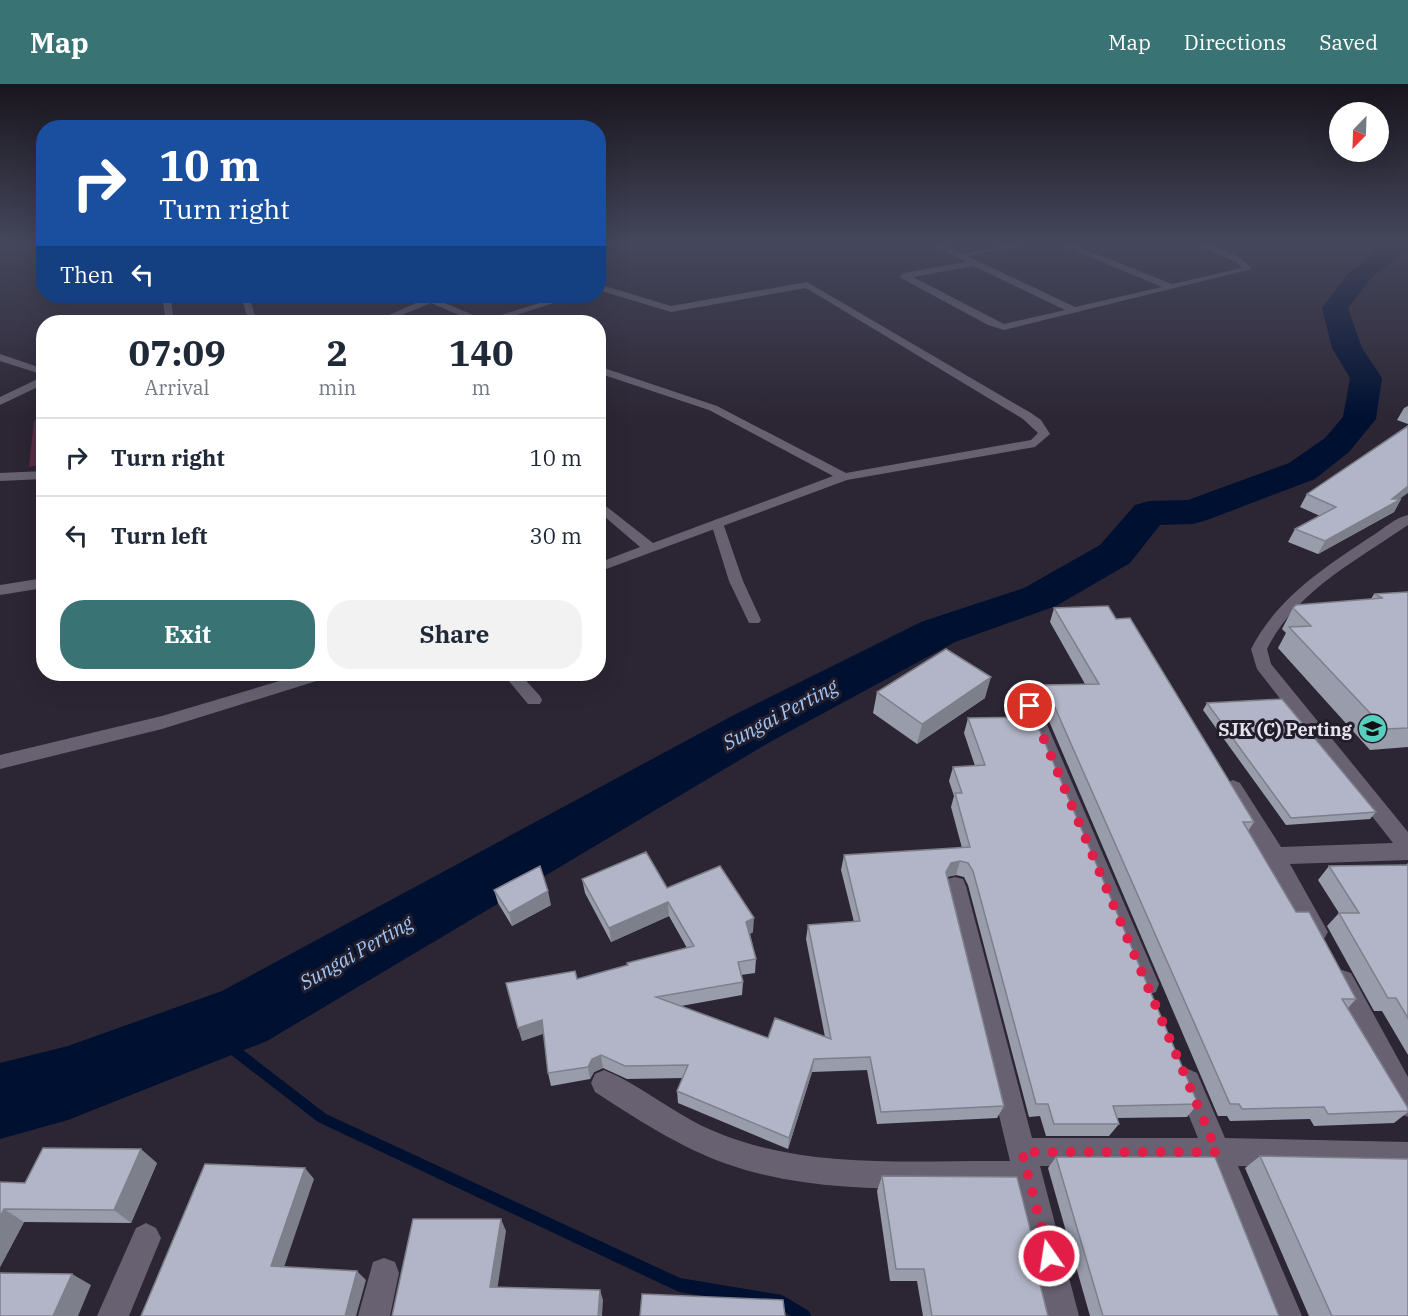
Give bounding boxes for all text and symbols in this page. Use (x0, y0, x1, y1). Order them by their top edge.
text: Map (30, 24, 89, 61)
text: Map (1108, 28, 1151, 56)
text: Directions (1184, 28, 1286, 56)
text: Saved (1319, 28, 1378, 56)
north arrow (1329, 102, 1389, 162)
map controls (1329, 102, 1389, 162)
text: 10 m (159, 138, 260, 193)
icon: right (60, 144, 138, 222)
text: Turn right (159, 191, 290, 226)
icon: left (126, 258, 159, 291)
text: Then (60, 260, 114, 289)
text: 07:09 (128, 329, 226, 376)
text: 2 (326, 329, 348, 376)
text: 140 (449, 329, 514, 376)
text: Arrival (145, 374, 210, 401)
text: min (318, 374, 356, 401)
text: m (472, 374, 491, 401)
icon: right (60, 441, 93, 474)
text: Turn right (111, 443, 225, 472)
text: 10 m (530, 443, 582, 472)
icon: left (60, 519, 93, 552)
text: Turn left (111, 521, 207, 550)
text: 30 m (530, 521, 582, 550)
button: Exit (60, 600, 315, 669)
button: Share (327, 600, 582, 669)
water label: Sungai Perting (717, 672, 843, 756)
pin (1004, 680, 1055, 731)
icon: arrive (1013, 689, 1046, 722)
school or university icon: SJK (C) Perting (1357, 713, 1389, 745)
place label: SJK (C) Perting (1218, 718, 1353, 741)
water label: Sungai Perting (293, 908, 418, 996)
position arrow (1017, 1224, 1081, 1288)

